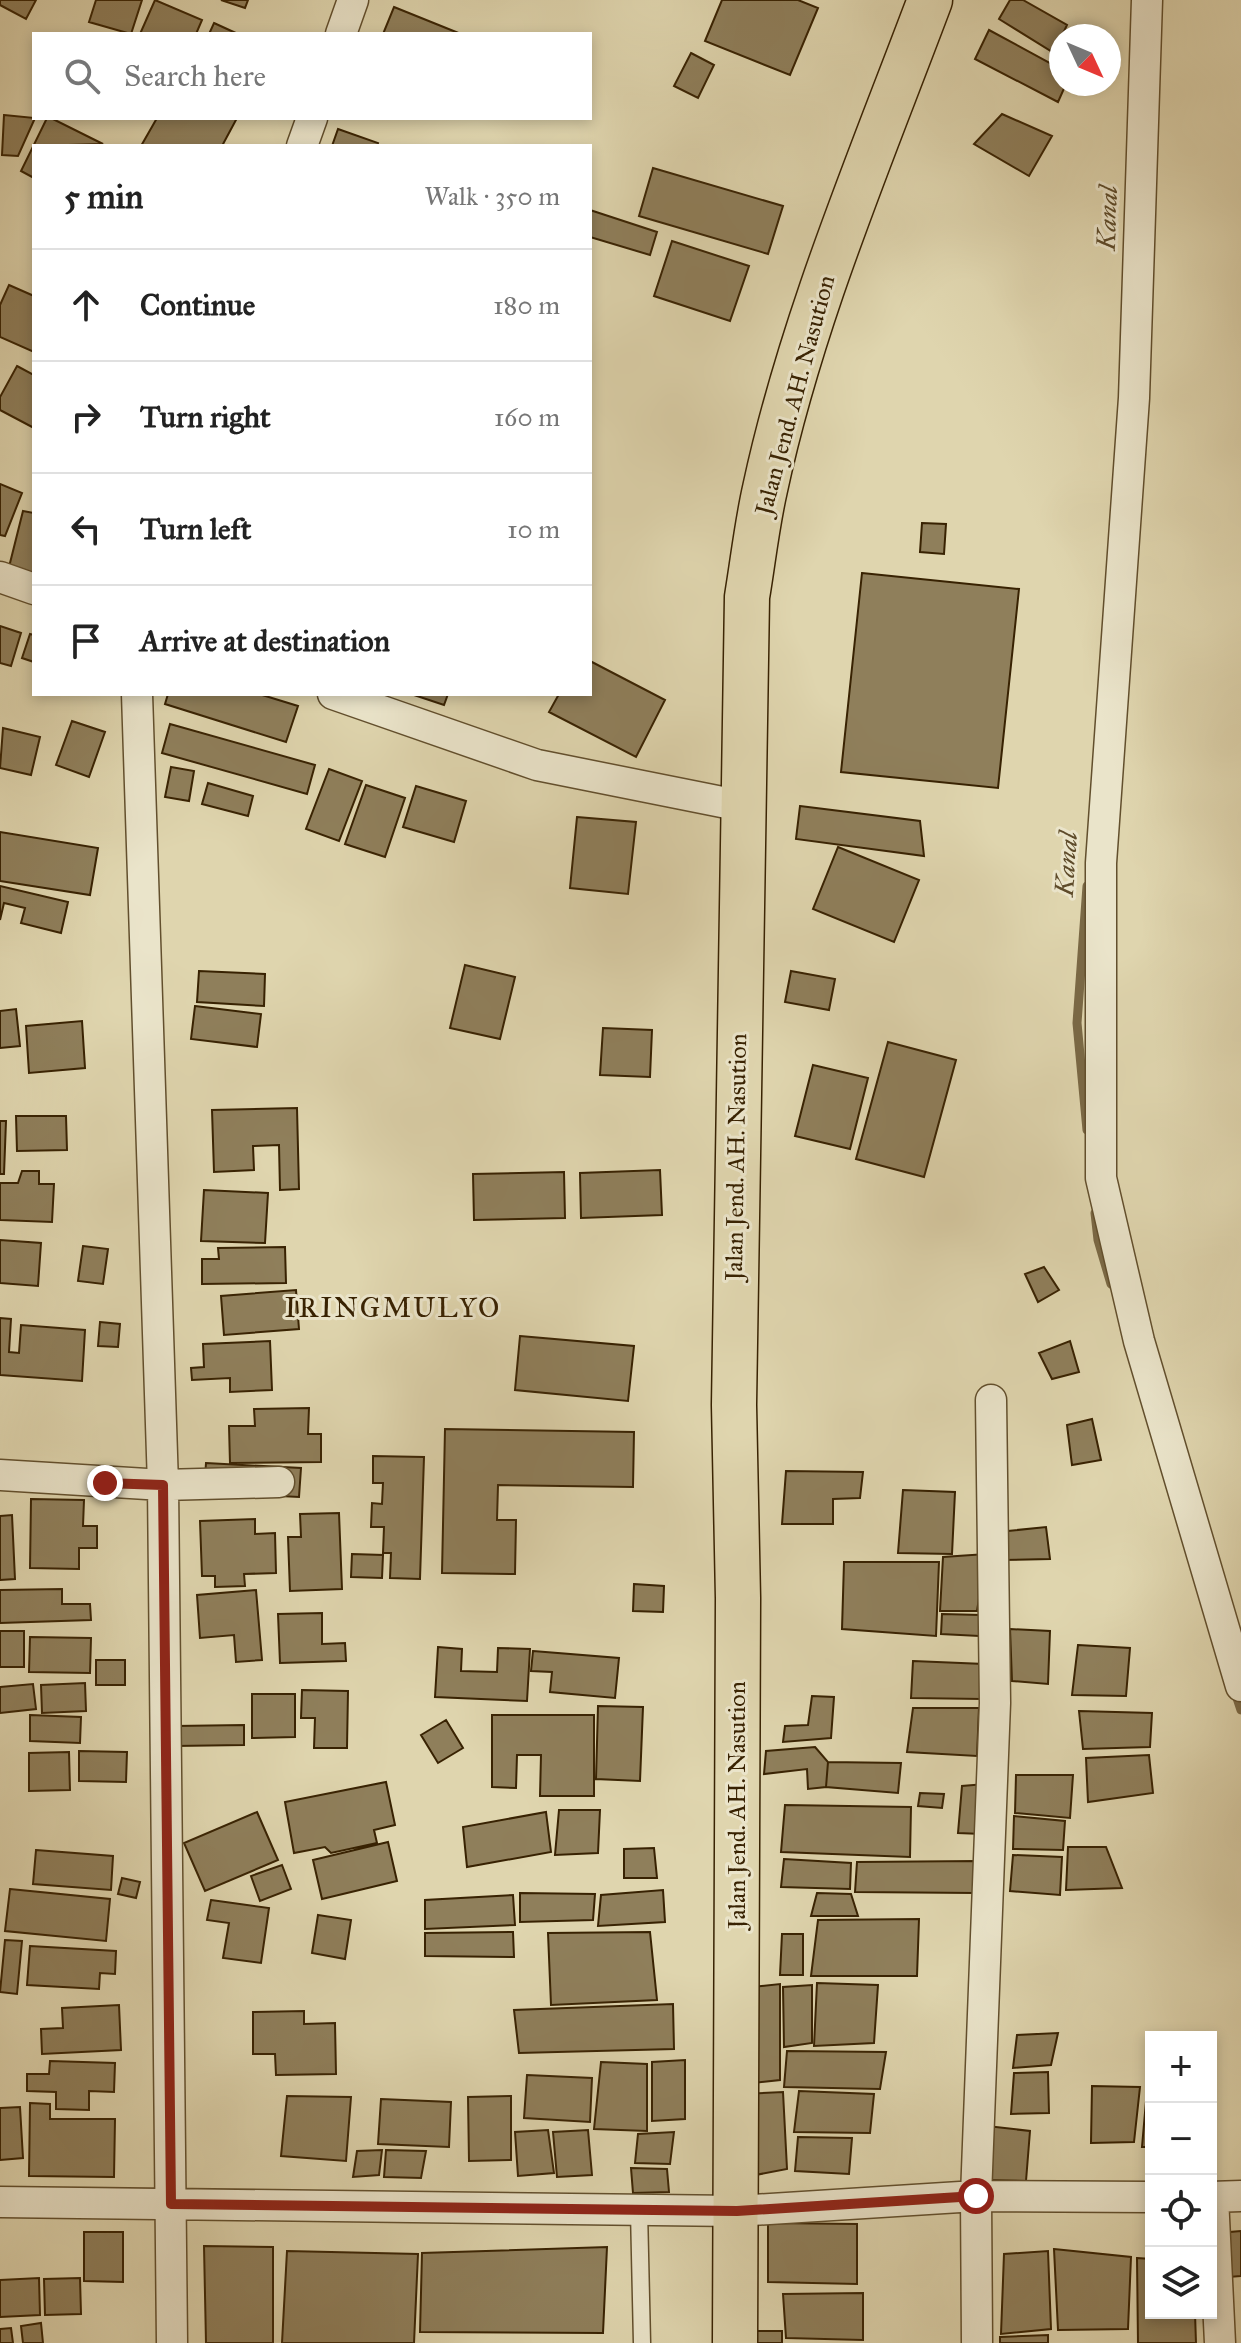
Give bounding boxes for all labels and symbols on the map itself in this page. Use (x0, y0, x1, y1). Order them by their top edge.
north arrow (1049, 24, 1121, 96)
water label: Kanal (1090, 183, 1124, 253)
street label: Jalan Jend. AH. Nasution (748, 272, 841, 521)
water label: Kanal (1048, 829, 1084, 899)
street label: Jalan Jend. AH. Nasution (719, 1033, 753, 1284)
district label: IRINGMULYO (285, 1290, 501, 1325)
route end (87, 1465, 123, 1501)
street label: Jalan Jend. AH. Nasution (722, 1681, 752, 1932)
route start (958, 2178, 994, 2214)

